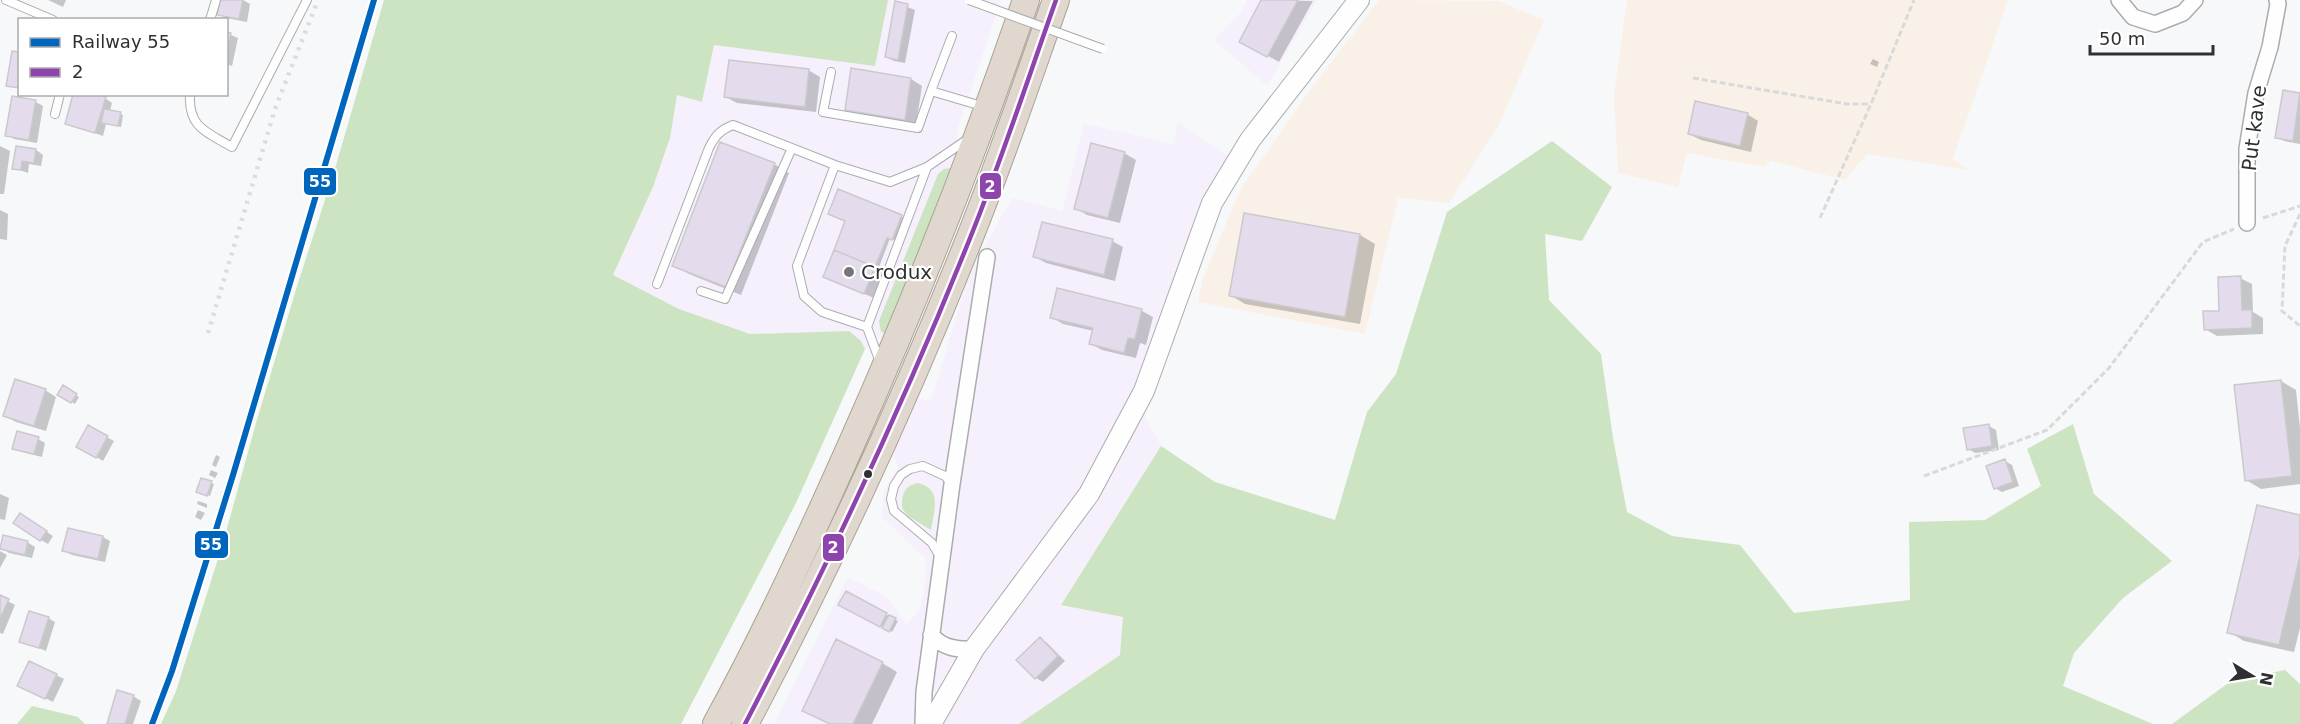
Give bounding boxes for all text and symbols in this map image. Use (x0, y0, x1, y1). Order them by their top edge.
legend (18, 18, 228, 96)
scale bar (2090, 18, 2213, 56)
text: 50 m (2099, 28, 2145, 49)
text: Railway 55 (72, 31, 170, 52)
text: 2 (72, 61, 83, 82)
street label: Put kave (2237, 84, 2271, 172)
line badge: 55 (303, 167, 337, 196)
text: 55 (309, 172, 331, 191)
line badge: 2 (979, 172, 1002, 200)
text: 2 (984, 177, 996, 196)
place label: Crodux (861, 260, 932, 284)
marker: Crodux (842, 265, 856, 279)
unlabelled marker (862, 468, 874, 480)
line badge: 55 (194, 530, 229, 559)
line badge: 2 (822, 533, 845, 562)
text: 55 (200, 535, 222, 554)
text: 2 (827, 538, 839, 557)
north arrow (2222, 646, 2282, 706)
text: N (2256, 670, 2277, 687)

